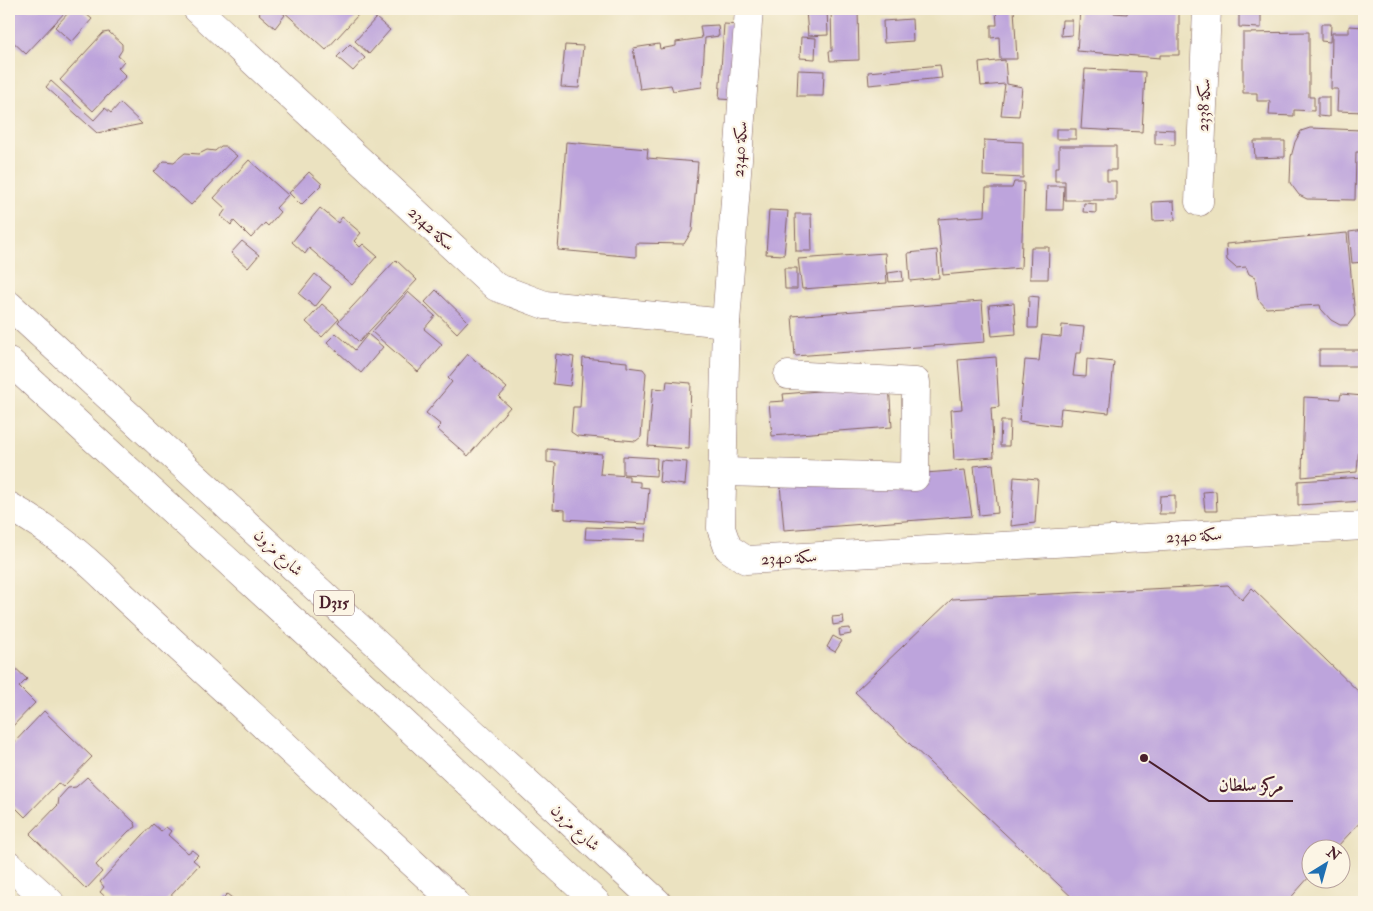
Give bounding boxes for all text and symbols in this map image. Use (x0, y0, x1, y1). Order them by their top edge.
street label: سكة 2338 (1193, 78, 1215, 132)
street label: سكة 2340 (728, 120, 752, 178)
street label: سكة 2342 (404, 202, 459, 255)
street label: شارع مزون (248, 525, 307, 583)
street label: سكة 2340 (1165, 525, 1223, 547)
street label: سكة 2340 (760, 547, 818, 569)
road number: D315 (314, 590, 354, 616)
callout: مركز سلطان (1209, 768, 1293, 801)
text: مركز سلطان (1219, 774, 1283, 798)
street label: شارع مزون (545, 800, 604, 858)
north arrow (1300, 838, 1350, 888)
text: N (1323, 843, 1344, 865)

